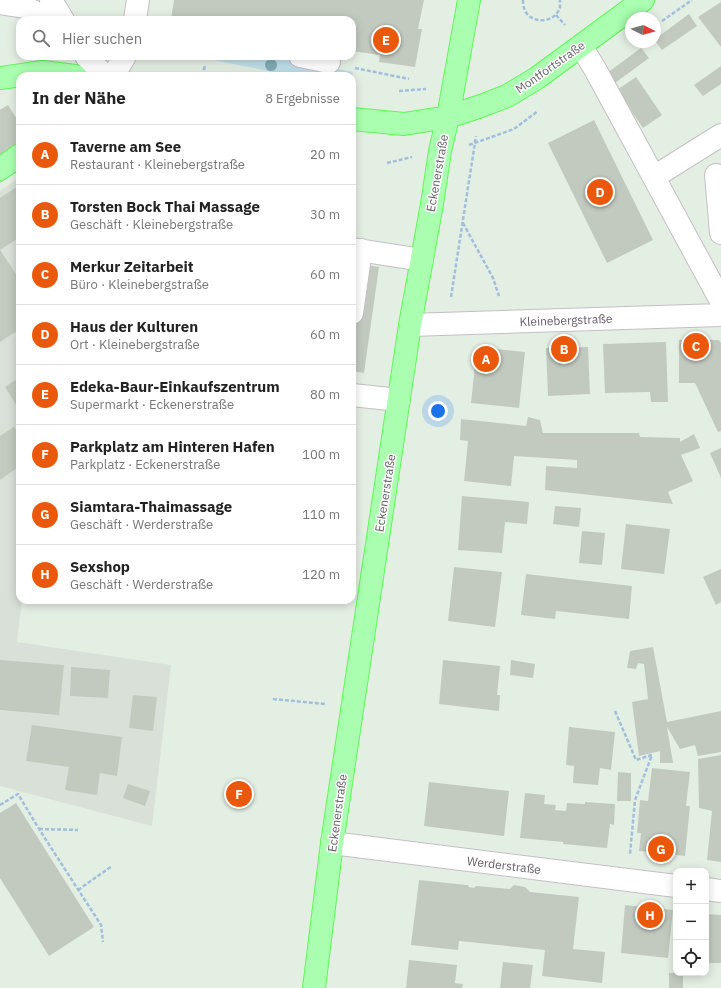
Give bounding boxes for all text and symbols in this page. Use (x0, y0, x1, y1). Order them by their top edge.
north arrow (625, 12, 661, 48)
search box (16, 16, 356, 60)
pin: E (373, 25, 399, 55)
icon: search (30, 27, 52, 49)
text: Hier suchen (62, 29, 142, 48)
street label: Montfortstraße (512, 37, 588, 97)
text: In der Nähe (32, 87, 126, 109)
text: 8 Ergebnisse (265, 90, 340, 107)
street label: Eckenerstraße (423, 133, 451, 213)
text: Taverne am See (70, 137, 181, 156)
text: A (41, 146, 49, 163)
text: 20 m (310, 146, 340, 163)
text: Restaurant · Kleinebergstraße (70, 156, 245, 173)
pin: D (587, 177, 613, 207)
text: Torsten Bock Thai Massage (70, 197, 260, 216)
text: B (41, 206, 49, 223)
text: 30 m (310, 206, 340, 223)
text: Geschäft · Kleinebergstraße (70, 216, 233, 233)
text: Merkur Zeitarbeit (70, 257, 194, 276)
text: C (41, 266, 49, 283)
text: 60 m (310, 266, 340, 283)
text: Büro · Kleinebergstraße (70, 276, 209, 293)
street label: Kleinebergstraße (519, 311, 613, 329)
text: Haus der Kulturen (70, 317, 198, 336)
text: D (40, 326, 50, 343)
text: 60 m (310, 326, 340, 343)
pin: C (683, 331, 709, 361)
pin: B (551, 334, 577, 364)
text: Ort · Kleinebergstraße (70, 336, 200, 353)
pin: A (473, 344, 499, 374)
text: Edeka-Baur-Einkaufszentrum (70, 377, 280, 396)
text: E (41, 386, 49, 403)
text: 80 m (310, 386, 340, 403)
text: Supermarkt · Eckenerstraße (70, 396, 234, 413)
your location (428, 401, 448, 421)
text: Parkplatz am Hinteren Hafen (70, 437, 275, 456)
text: F (41, 446, 49, 463)
text: 100 m (302, 446, 340, 463)
street label: Eckenerstraße (371, 453, 399, 533)
text: Parkplatz · Eckenerstraße (70, 456, 220, 473)
text: Siamtara-Thaimassage (70, 497, 232, 516)
text: G (40, 506, 50, 523)
text: 110 m (302, 506, 340, 523)
text: Geschäft · Werderstraße (70, 516, 213, 533)
text: Sexshop (70, 557, 130, 576)
text: H (40, 566, 50, 583)
text: 120 m (302, 566, 340, 583)
text: Geschäft · Werderstraße (70, 576, 213, 593)
street label: Eckenerstraße (324, 773, 350, 853)
pin: F (226, 779, 252, 809)
pin: G (648, 834, 674, 864)
street label: Werderstraße (466, 853, 542, 877)
map controls (673, 868, 709, 976)
button: + (673, 868, 709, 904)
pin: H (637, 900, 663, 930)
button: − (673, 904, 709, 940)
button: locate (673, 940, 709, 976)

